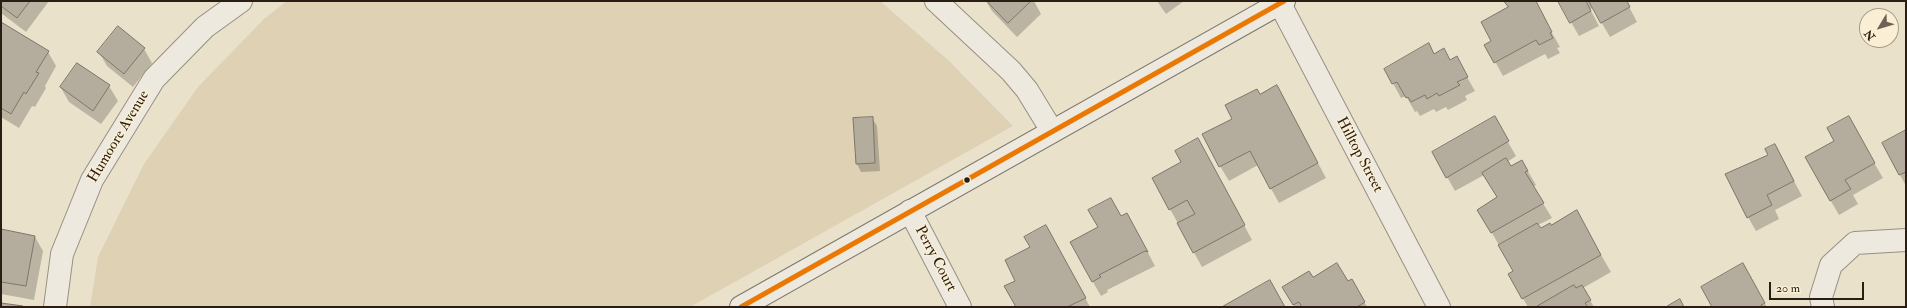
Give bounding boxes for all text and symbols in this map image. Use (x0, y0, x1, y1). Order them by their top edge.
north arrow (1859, 8, 1899, 48)
text: N (1862, 27, 1878, 43)
street label: Humoore Avenue (84, 88, 154, 186)
street label: Hilltop Street (1332, 114, 1386, 196)
unlabelled marker (962, 175, 972, 185)
street label: Perry Court (910, 223, 960, 295)
scale bar (1771, 274, 1866, 300)
text: 20 m (1776, 281, 1800, 296)

